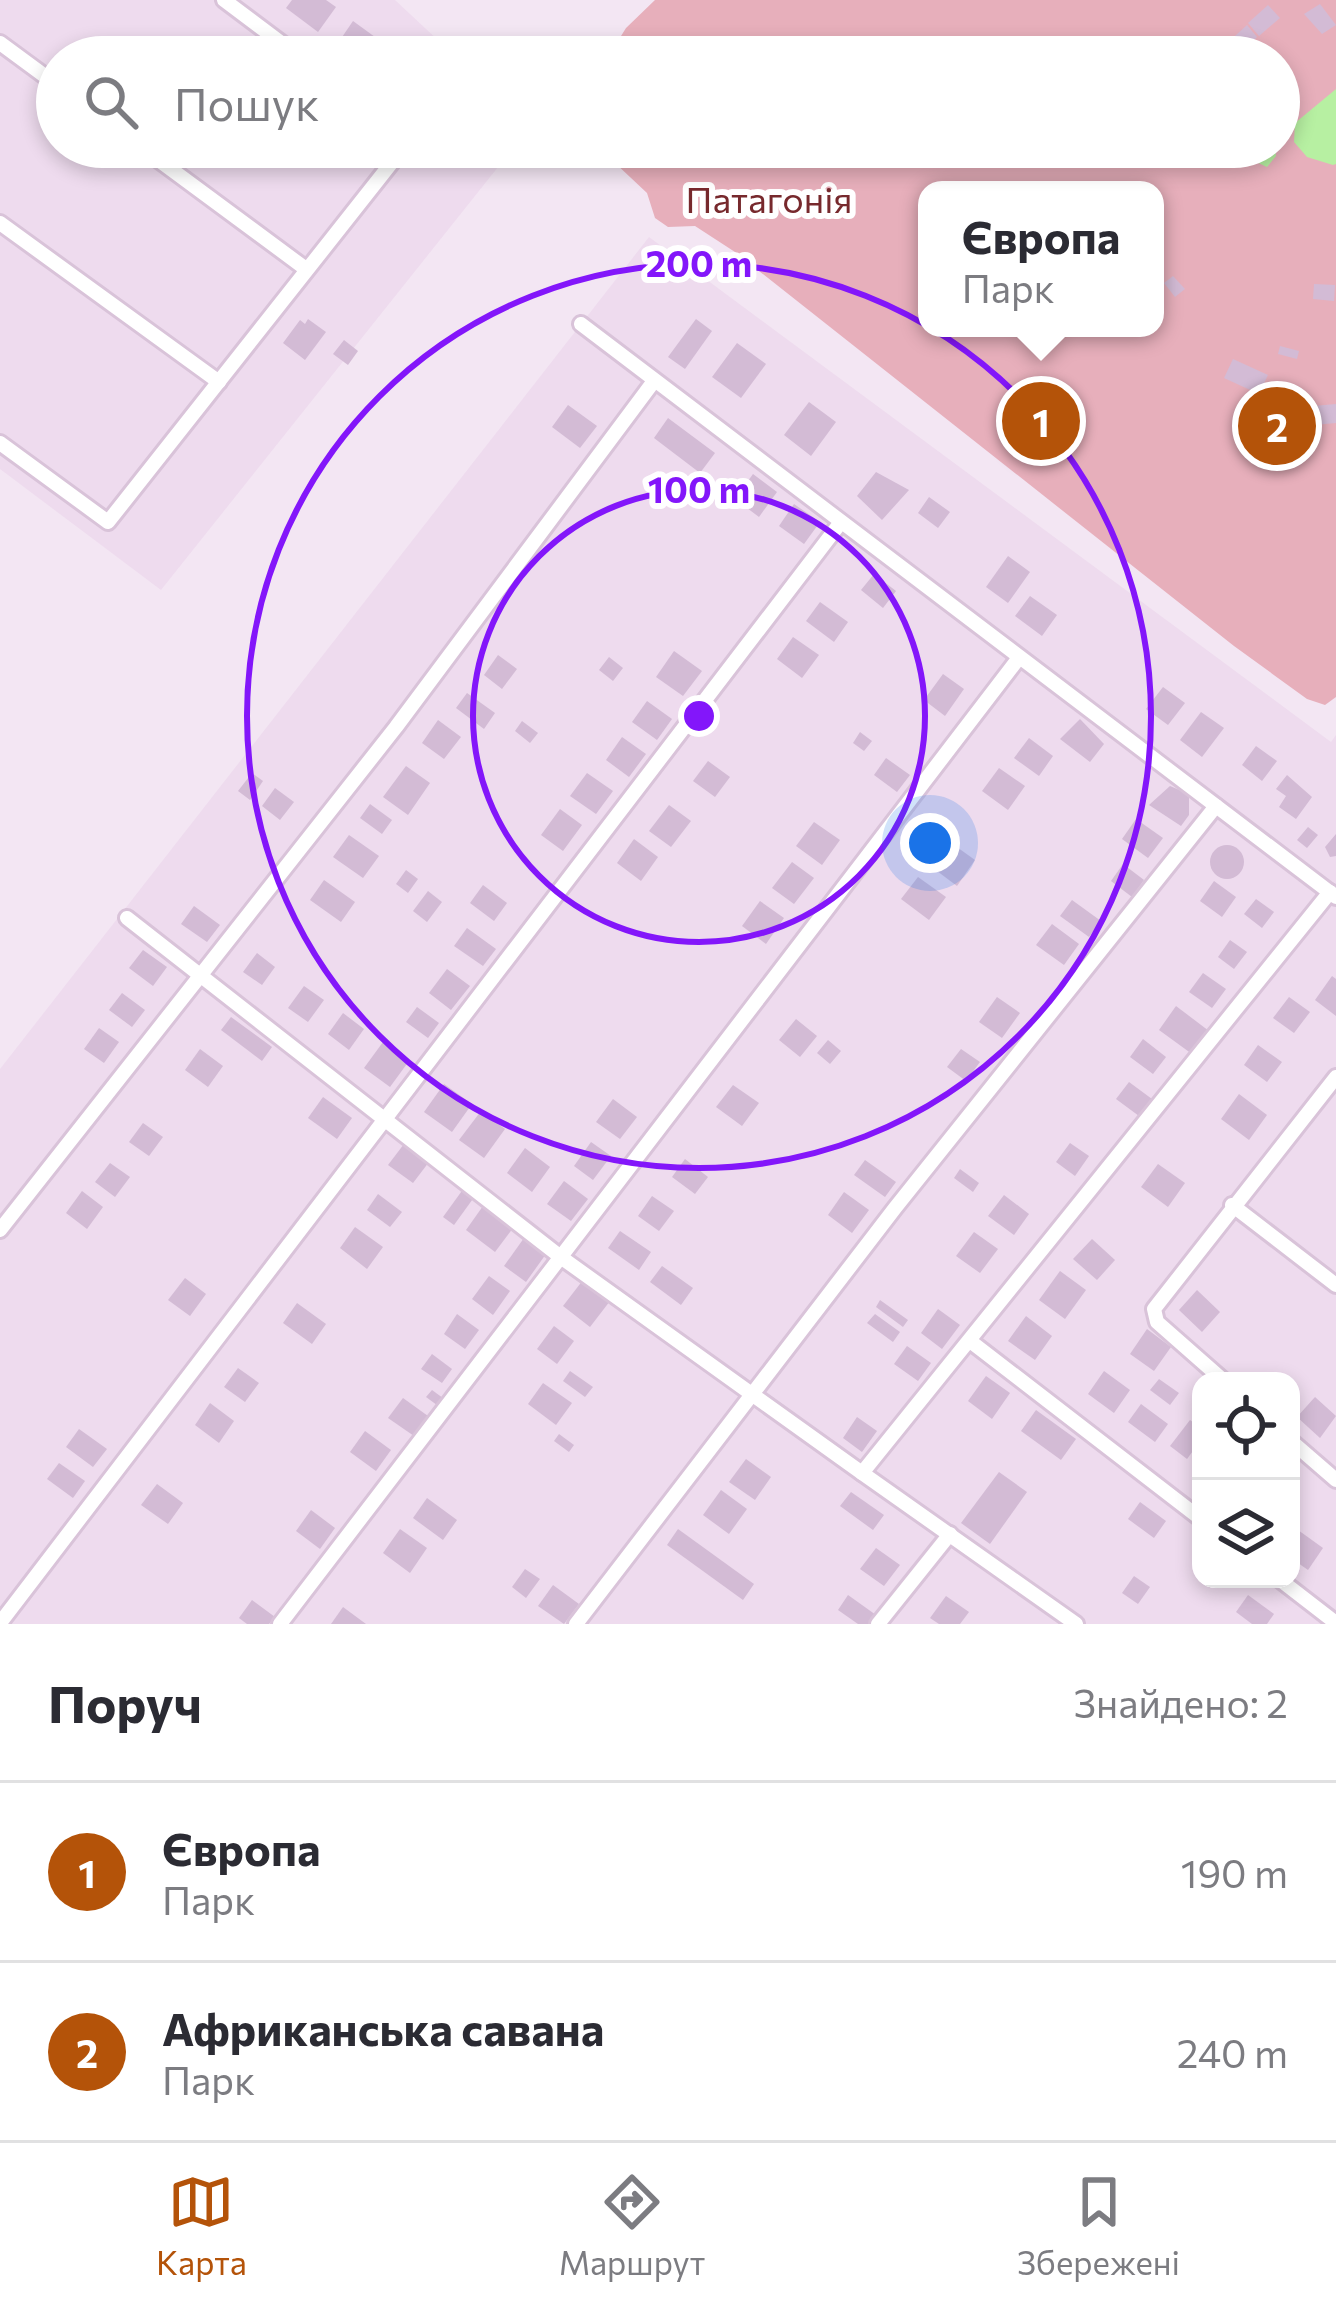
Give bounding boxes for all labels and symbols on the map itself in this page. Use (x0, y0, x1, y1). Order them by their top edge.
park label: Патагонія (686, 176, 852, 220)
text: 200 m (646, 240, 752, 284)
pin: 1 (1002, 376, 1080, 466)
pin: 2 (1238, 381, 1316, 471)
text: 100 m (648, 466, 750, 510)
centre of rings (678, 695, 720, 737)
your location (900, 813, 960, 873)

